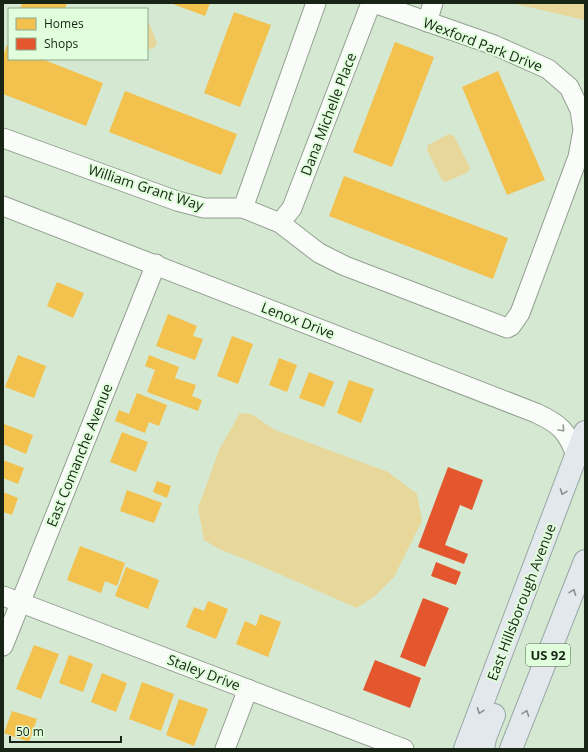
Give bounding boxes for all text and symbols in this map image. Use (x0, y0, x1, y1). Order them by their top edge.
legend (8, 8, 148, 60)
street label: Wexford Park Drive (421, 12, 546, 76)
text: Homes (44, 15, 84, 32)
text: Shops (44, 35, 79, 52)
street label: Dana Michelle Place (296, 50, 360, 178)
street label: William Grant Way (86, 159, 207, 215)
street label: Lenox Drive (258, 297, 338, 343)
street label: East Comanche Avenue (42, 380, 117, 529)
one-way arrow (557, 424, 565, 432)
one-way arrow (559, 488, 567, 495)
street label: East Hillsborough Avenue (482, 521, 560, 683)
one-way arrow (568, 588, 576, 596)
road number: US 92 (526, 644, 570, 666)
street label: Staley Drive (165, 649, 243, 695)
one-way arrow (476, 707, 484, 714)
one-way arrow (521, 709, 529, 716)
scale bar (10, 718, 121, 744)
text: 50 m (16, 723, 44, 740)

